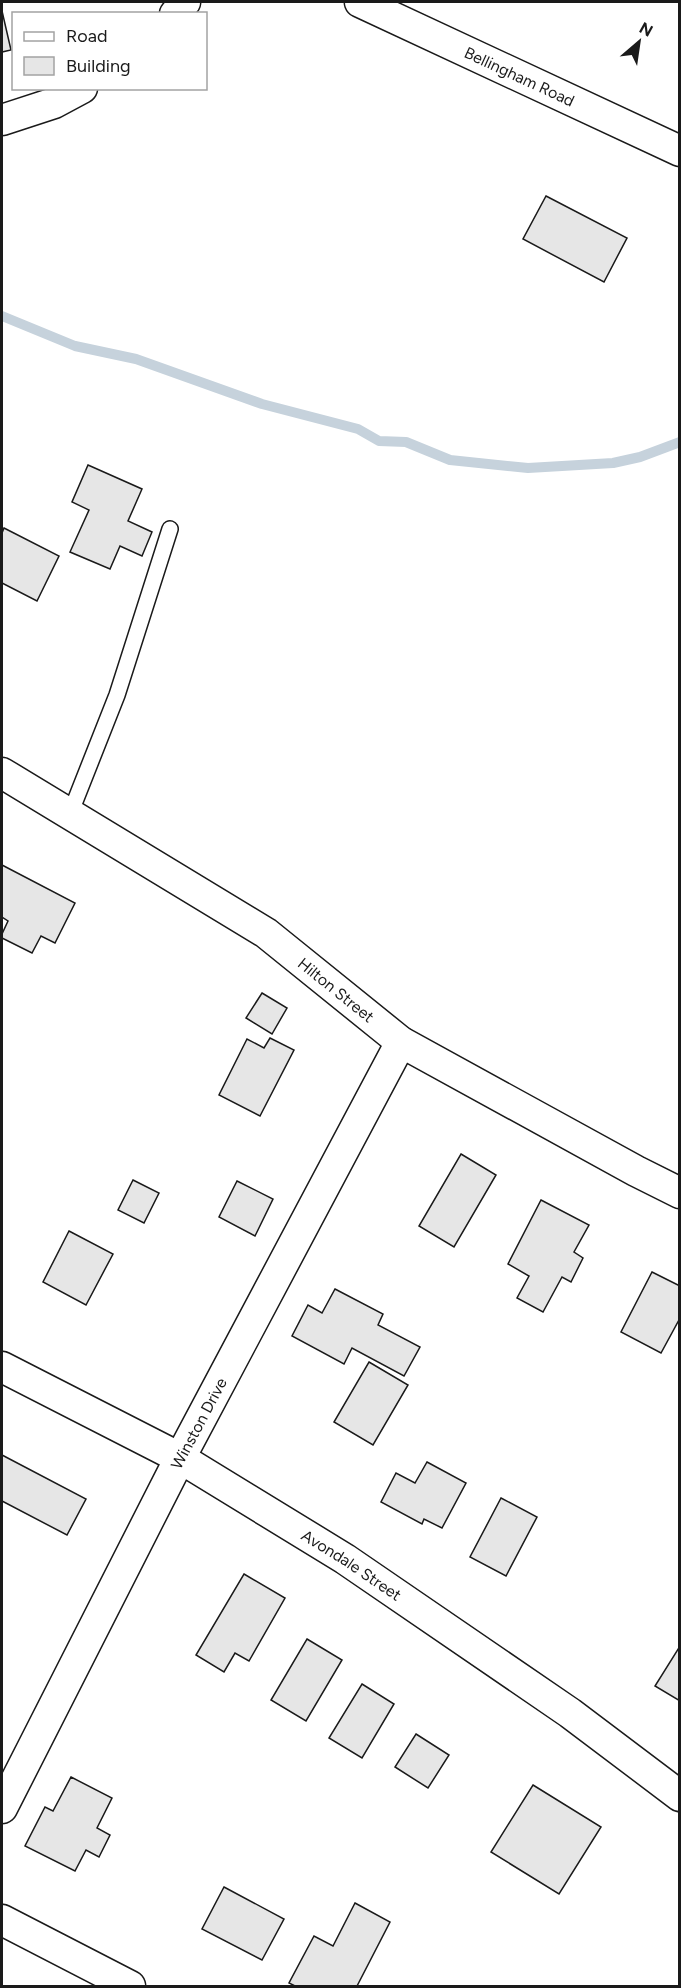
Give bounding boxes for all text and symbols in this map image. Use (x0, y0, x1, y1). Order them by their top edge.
legend (12, 12, 207, 90)
north arrow (609, 12, 669, 72)
text: N (636, 18, 656, 41)
text: Road (66, 25, 107, 47)
street label: Bellingham Road (462, 43, 578, 110)
text: Building (66, 55, 131, 77)
street label: Hilton Street (294, 953, 378, 1026)
street label: Winston Drive (167, 1374, 231, 1472)
street label: Avondale Street (298, 1525, 405, 1604)

